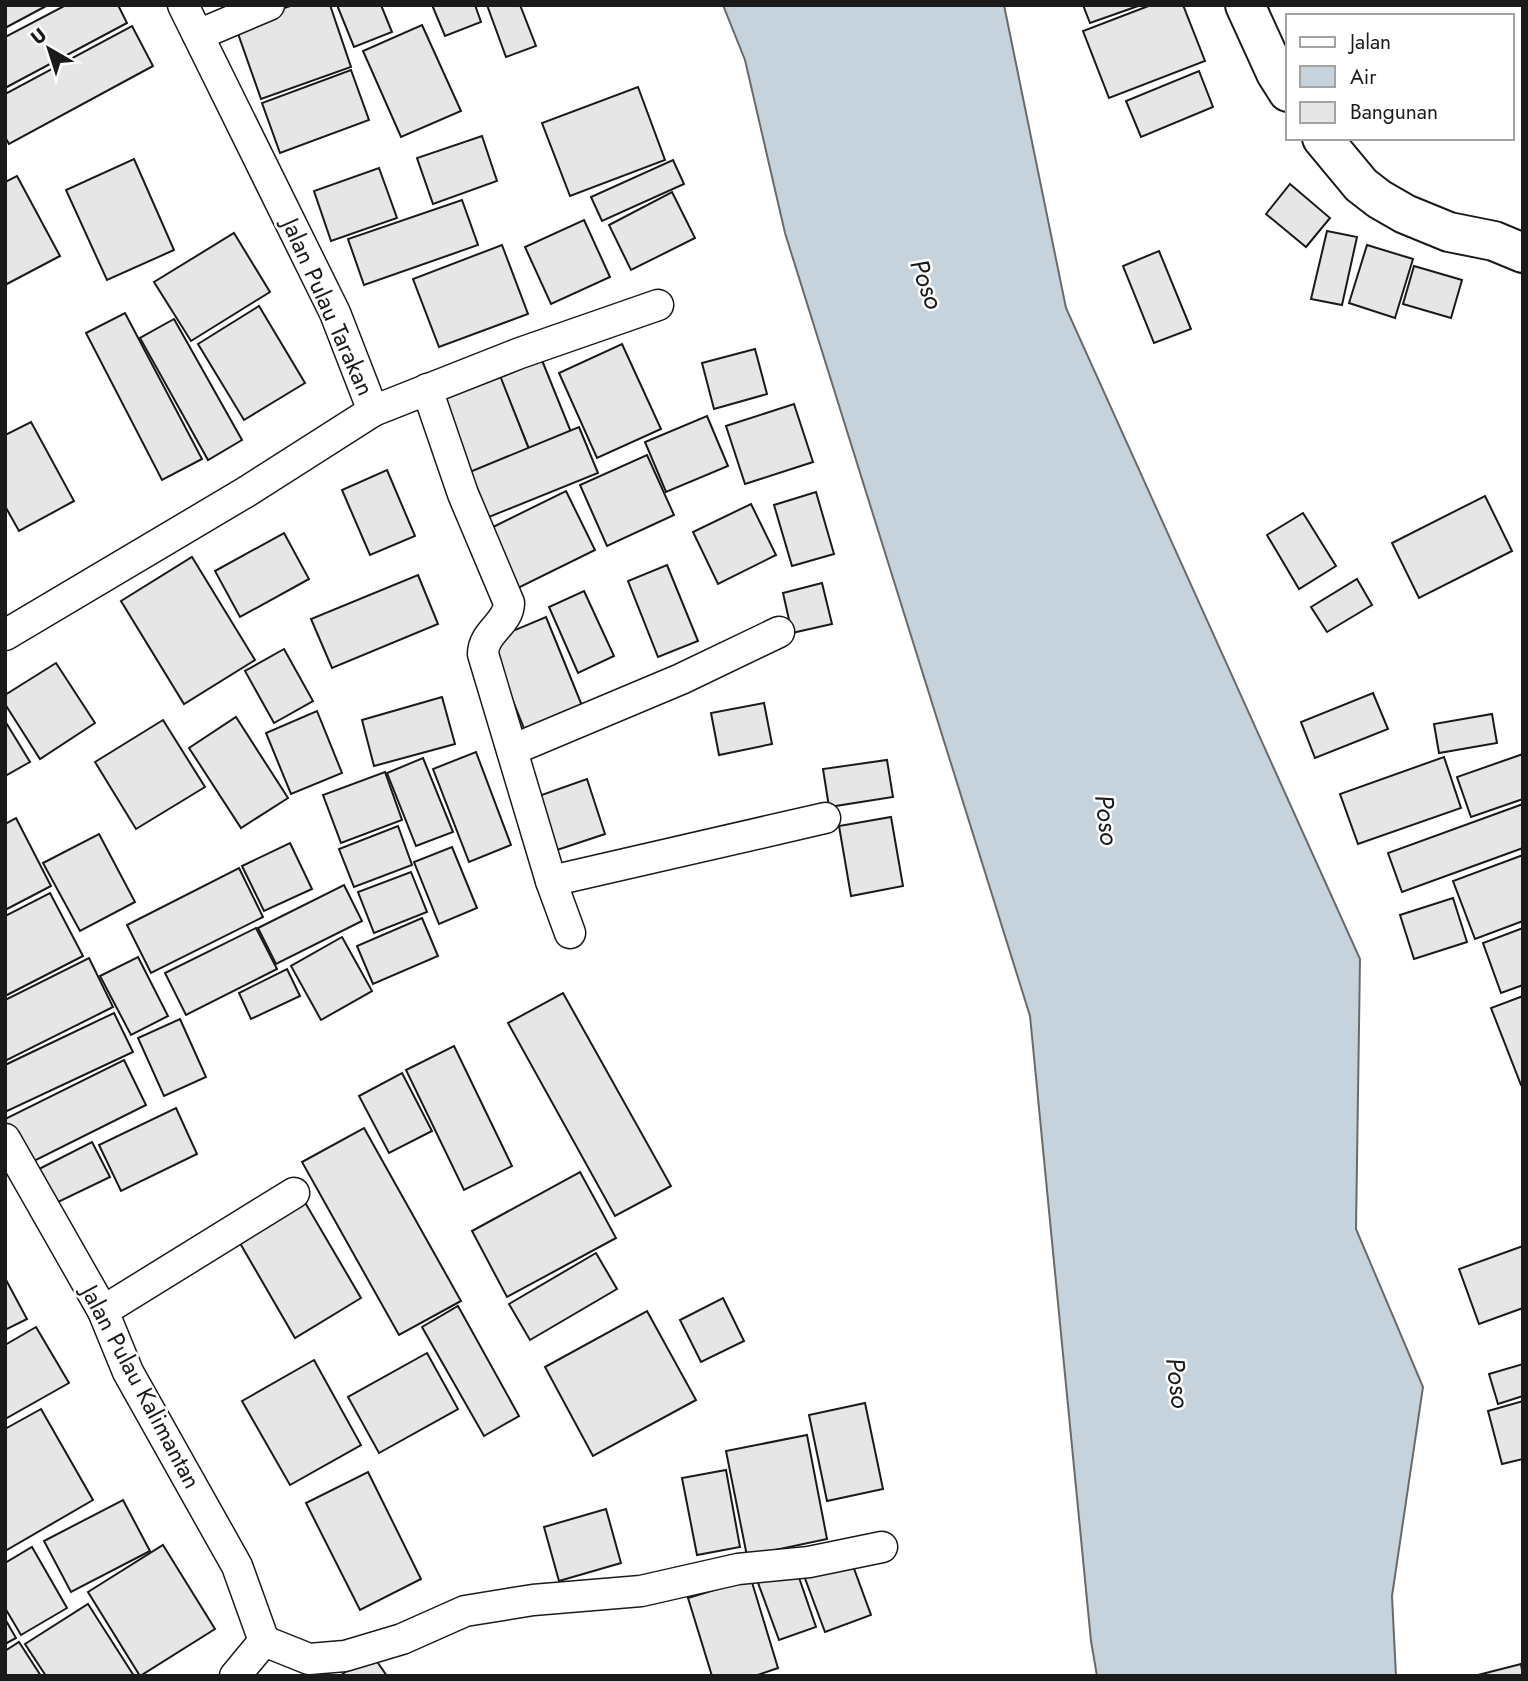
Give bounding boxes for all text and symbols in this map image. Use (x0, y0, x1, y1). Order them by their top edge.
north arrow (14, 14, 84, 84)
legend (1286, 14, 1514, 140)
text: U (25, 21, 52, 51)
text: Jalan (1347, 27, 1391, 57)
text: Air (1350, 62, 1377, 92)
text: Bangunan (1350, 97, 1438, 127)
street label: Jalan Pulau Tarakan (272, 210, 383, 401)
water label: Poso (900, 254, 954, 315)
water label: Poso (1085, 792, 1129, 848)
street label: Jalan Pulau Kalimantan (72, 1276, 210, 1495)
water label: Poso (1156, 1355, 1200, 1411)

